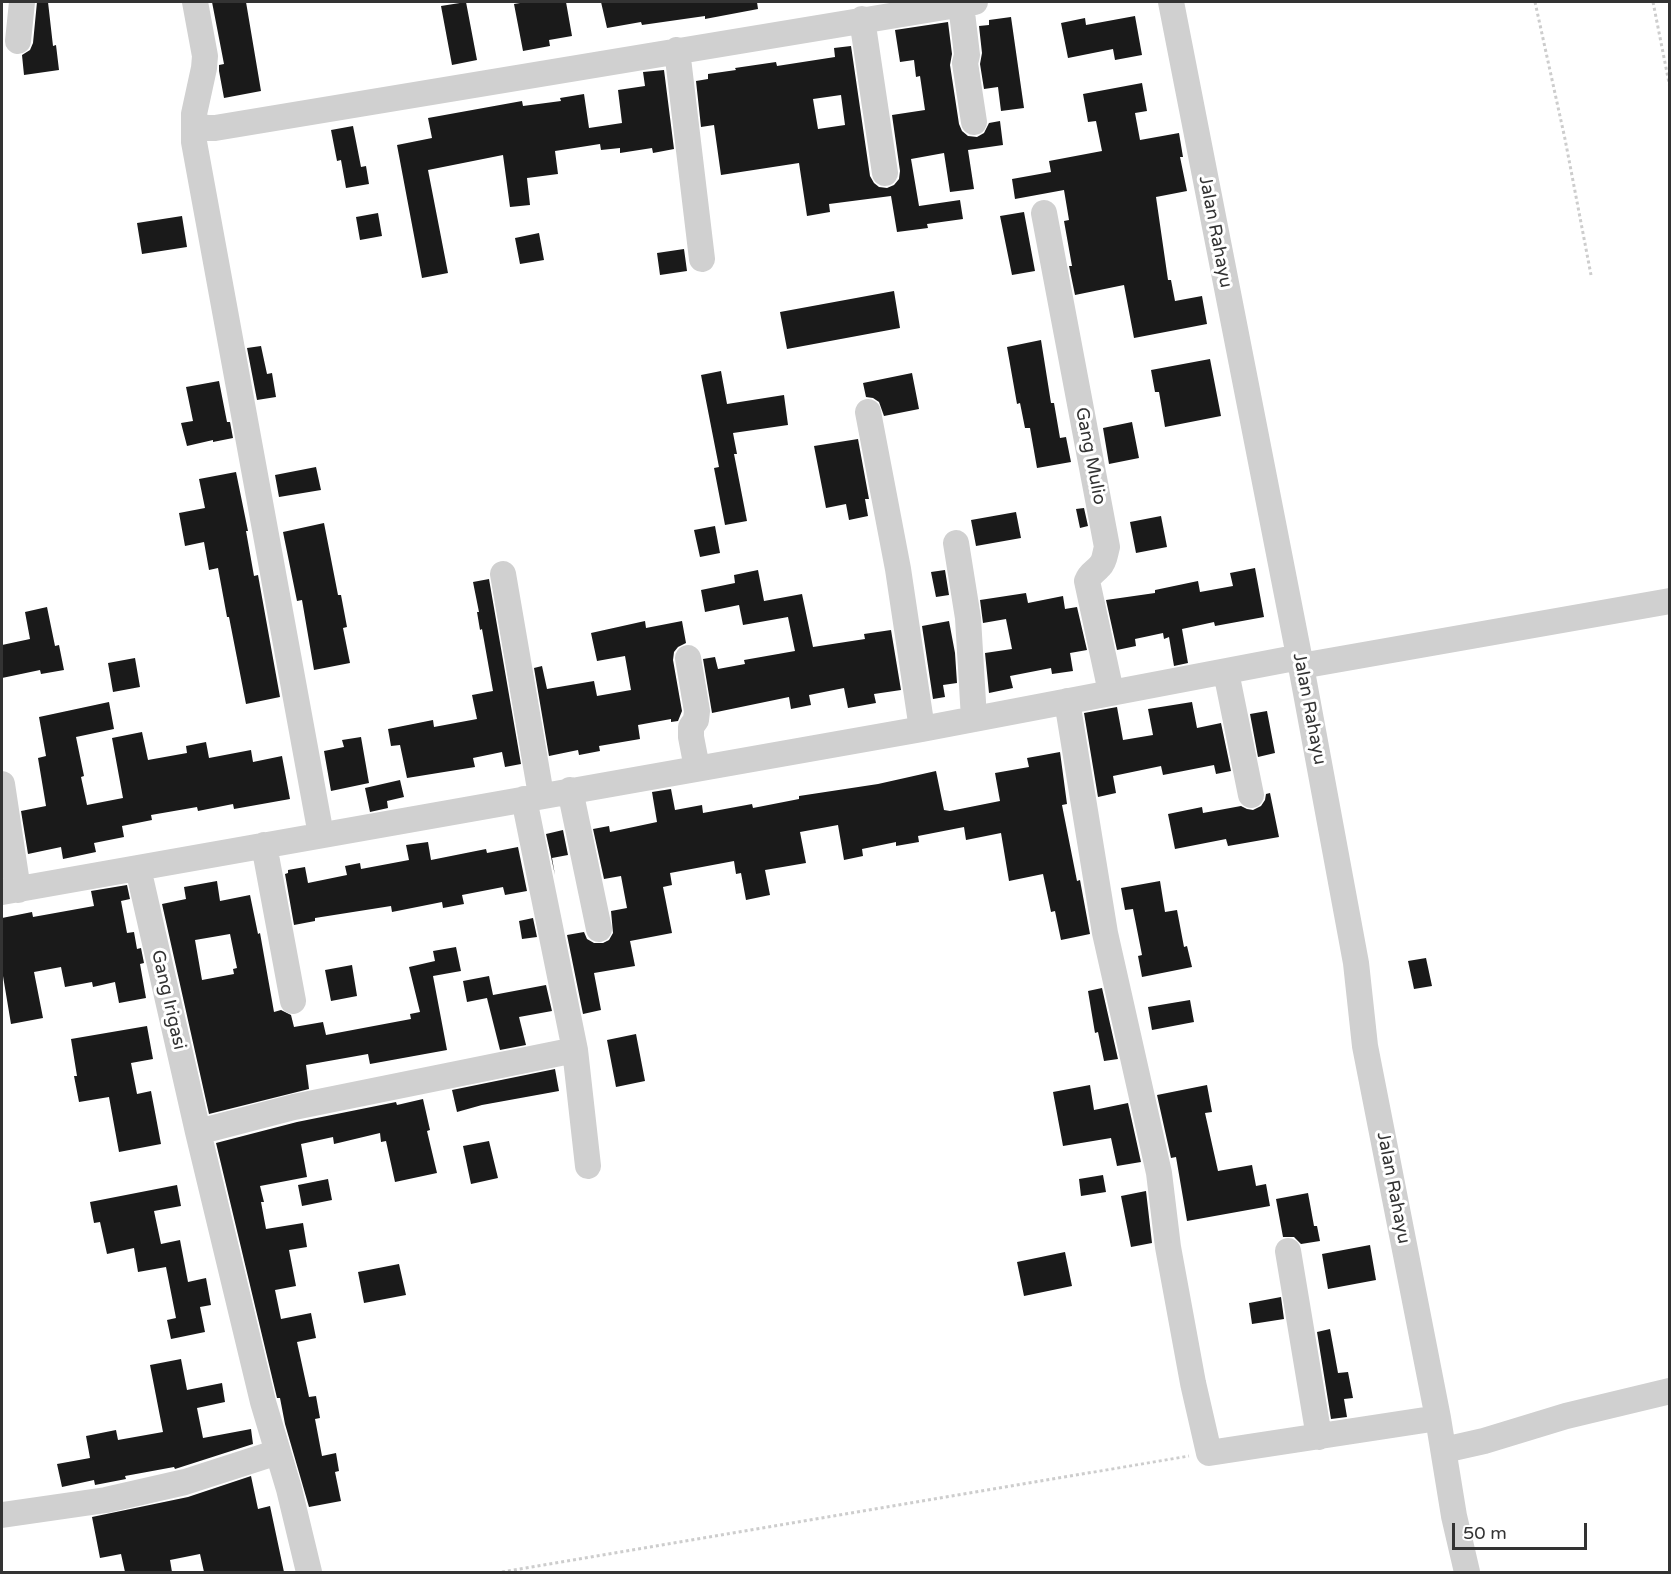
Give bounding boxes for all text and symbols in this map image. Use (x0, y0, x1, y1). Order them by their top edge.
street label: Jalan Rahayu (1194, 174, 1236, 290)
street label: Gang Mulio (1070, 405, 1110, 507)
street label: Jalan Rahayu (1288, 651, 1330, 767)
street label: Gang Irigasi (146, 948, 190, 1052)
street label: Jalan Rahayu (1372, 1130, 1414, 1246)
scale bar (1455, 1511, 1590, 1549)
text: 50 m (1463, 1522, 1507, 1544)

